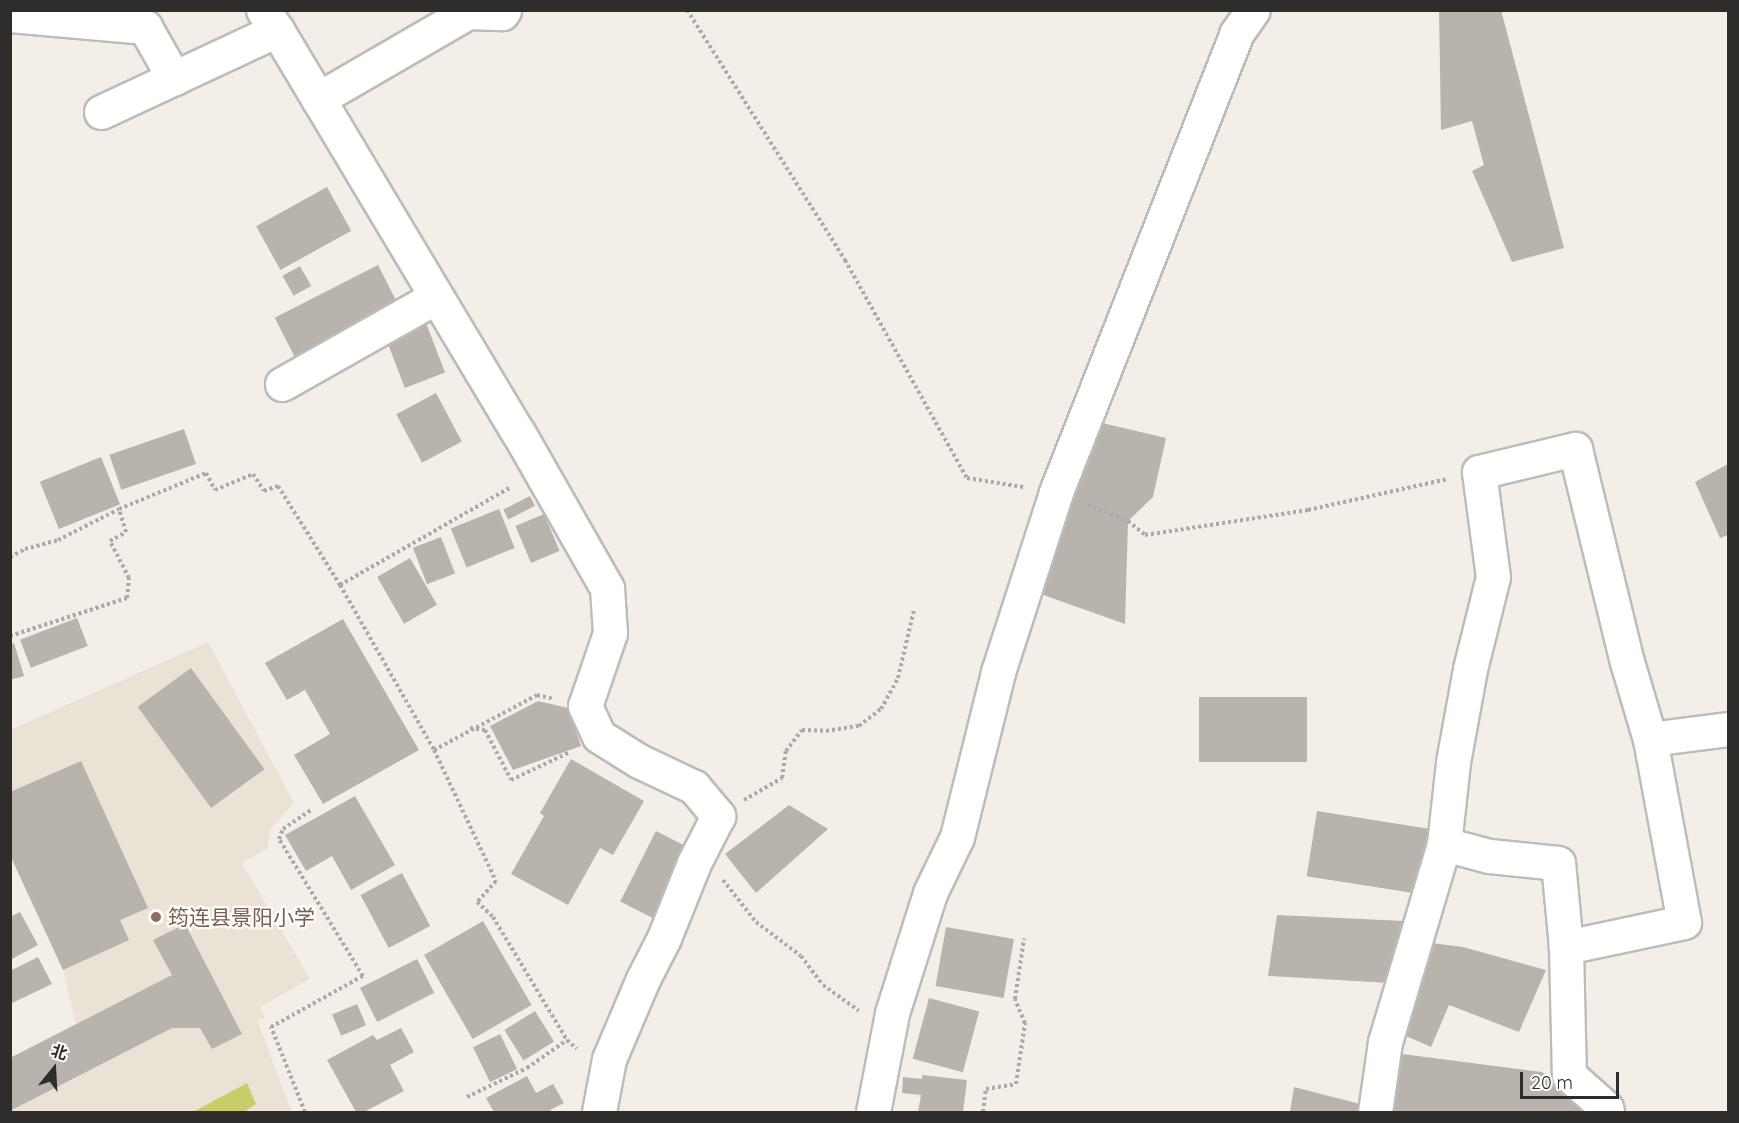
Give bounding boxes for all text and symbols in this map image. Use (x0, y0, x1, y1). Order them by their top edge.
place label: 筠连县景阳小学 (168, 904, 315, 930)
marker: 筠连县景阳小学 (149, 910, 163, 924)
north arrow (24, 1039, 84, 1099)
text: 北 (49, 1040, 70, 1064)
scale bar (1523, 1060, 1622, 1098)
text: 20 m (1531, 1071, 1573, 1094)

